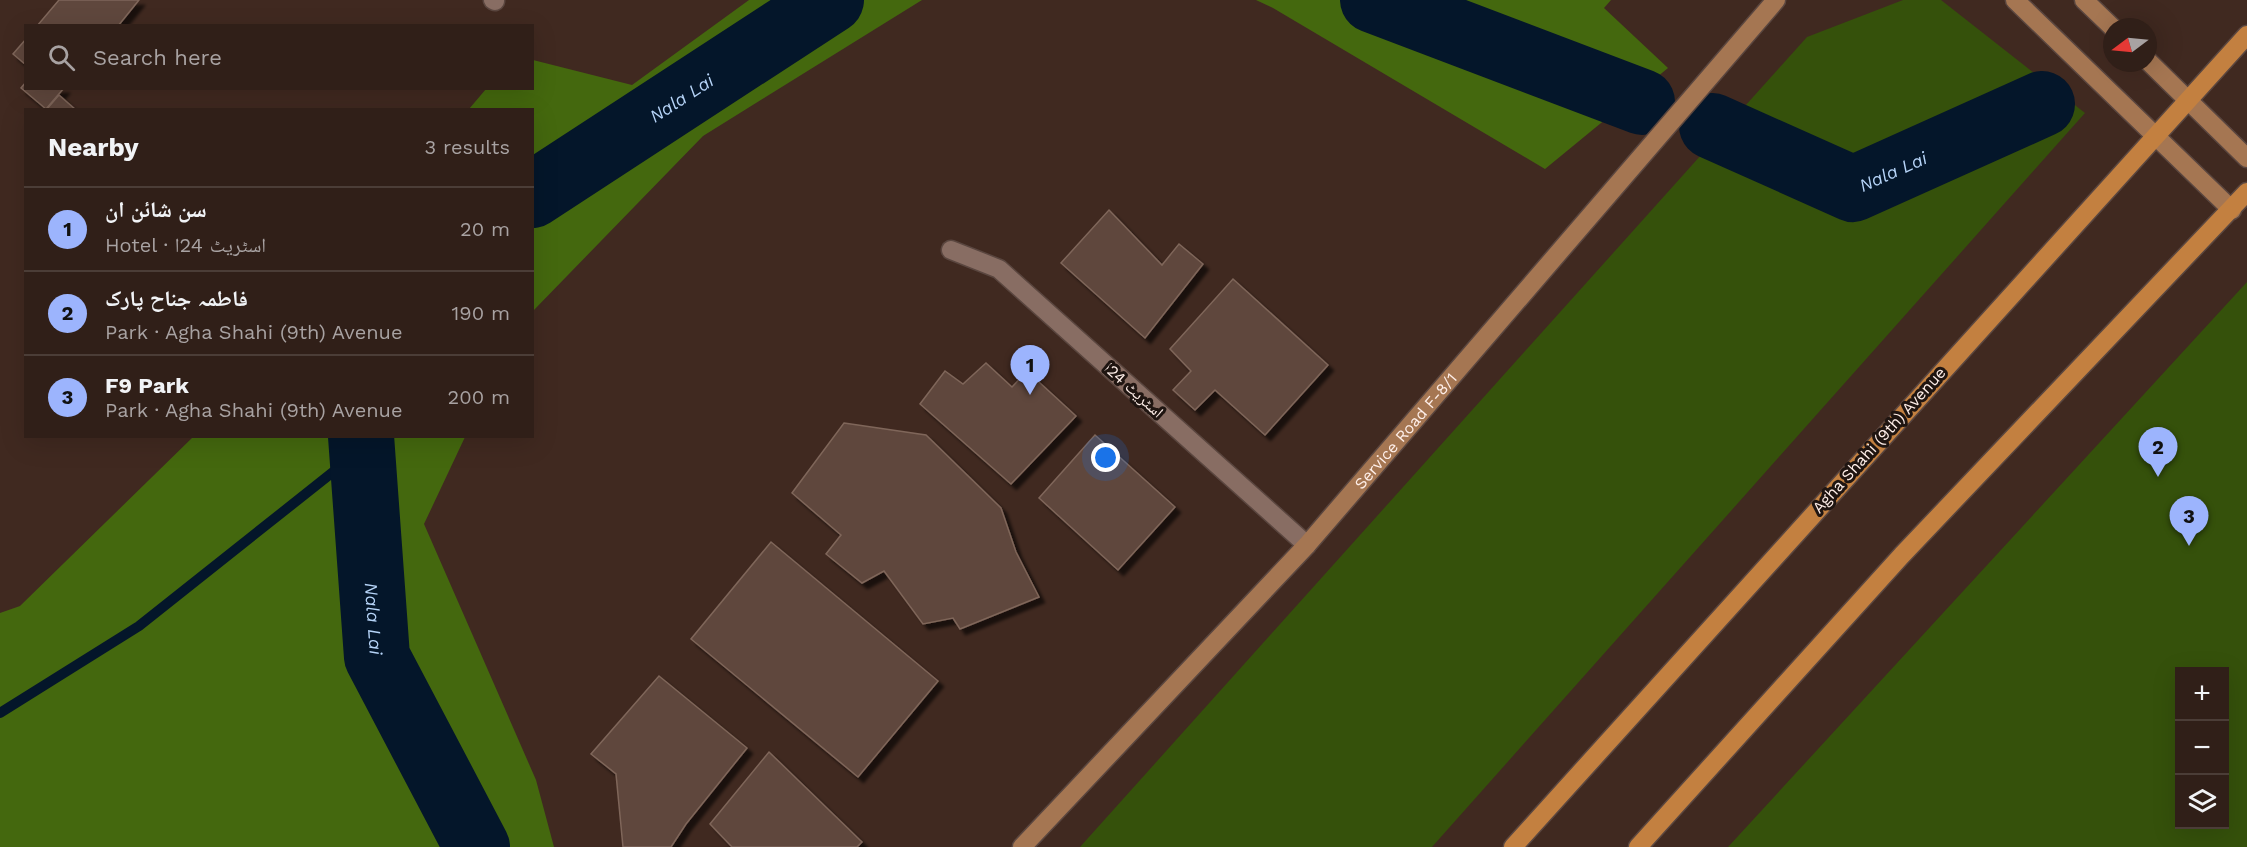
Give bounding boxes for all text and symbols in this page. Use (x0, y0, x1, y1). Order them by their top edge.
north arrow (2103, 18, 2157, 72)
search box (24, 24, 534, 90)
icon: search (45, 41, 78, 74)
text: Search here (93, 45, 222, 70)
water label: Nala Lai (645, 68, 718, 126)
text: Nearby (48, 132, 139, 162)
text: 3 results (425, 135, 510, 159)
water label: Nala Lai (1855, 146, 1931, 196)
text: سن شائن ان (105, 197, 207, 222)
text: 1 (63, 217, 72, 241)
text: 20 m (460, 217, 510, 241)
text: Hotel · اسٹریٹ 24ا (105, 233, 266, 257)
text: فاطمہ جناح پارک (105, 286, 248, 311)
text: 2 (62, 301, 73, 325)
text: 190 m (452, 301, 510, 325)
text: Park · Agha Shahi (9th) Avenue (105, 320, 402, 344)
pin: 1 (1010, 346, 1050, 395)
street label: اسٹریٹ 24ا (1101, 359, 1167, 421)
street label: Agha Shahi (9th) Avenue (1808, 363, 1950, 517)
street label: Service Road F-8/1 (1350, 369, 1461, 493)
text: F9 Park (105, 373, 189, 398)
text: 3 (62, 385, 73, 409)
text: 200 m (448, 385, 510, 409)
text: Park · Agha Shahi (9th) Avenue (105, 398, 402, 422)
pin: 2 (2138, 428, 2178, 477)
your location (1091, 443, 1120, 472)
pin: 3 (2170, 496, 2208, 546)
water label: Nala Lai (361, 582, 387, 657)
map controls (2175, 667, 2229, 829)
button: + (2175, 667, 2229, 721)
button: − (2175, 721, 2229, 775)
button: layers (2175, 775, 2229, 829)

